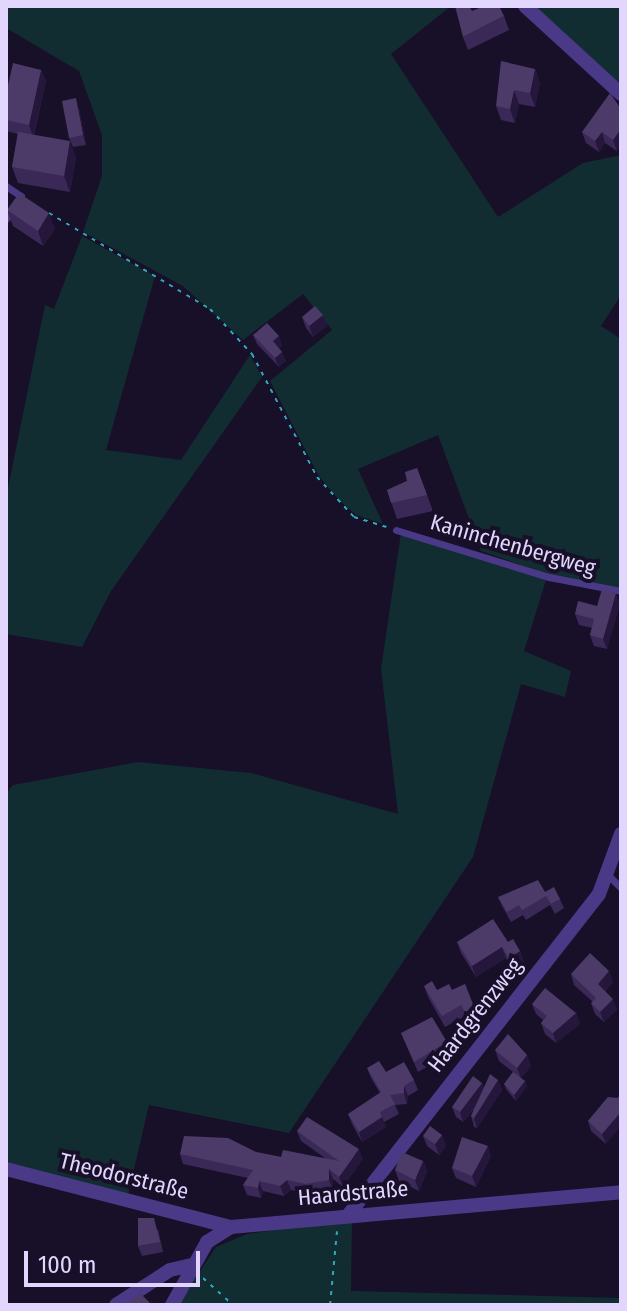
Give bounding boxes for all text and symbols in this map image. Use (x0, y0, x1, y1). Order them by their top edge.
street label: Kaninchenbergweg (427, 509, 599, 581)
street label: Haardgrenzweg (422, 953, 528, 1077)
street label: Theodorstraße (57, 1147, 191, 1205)
street label: Haardstraße (297, 1175, 409, 1211)
scale bar (28, 1235, 204, 1285)
text: 100 m (38, 1251, 96, 1279)

